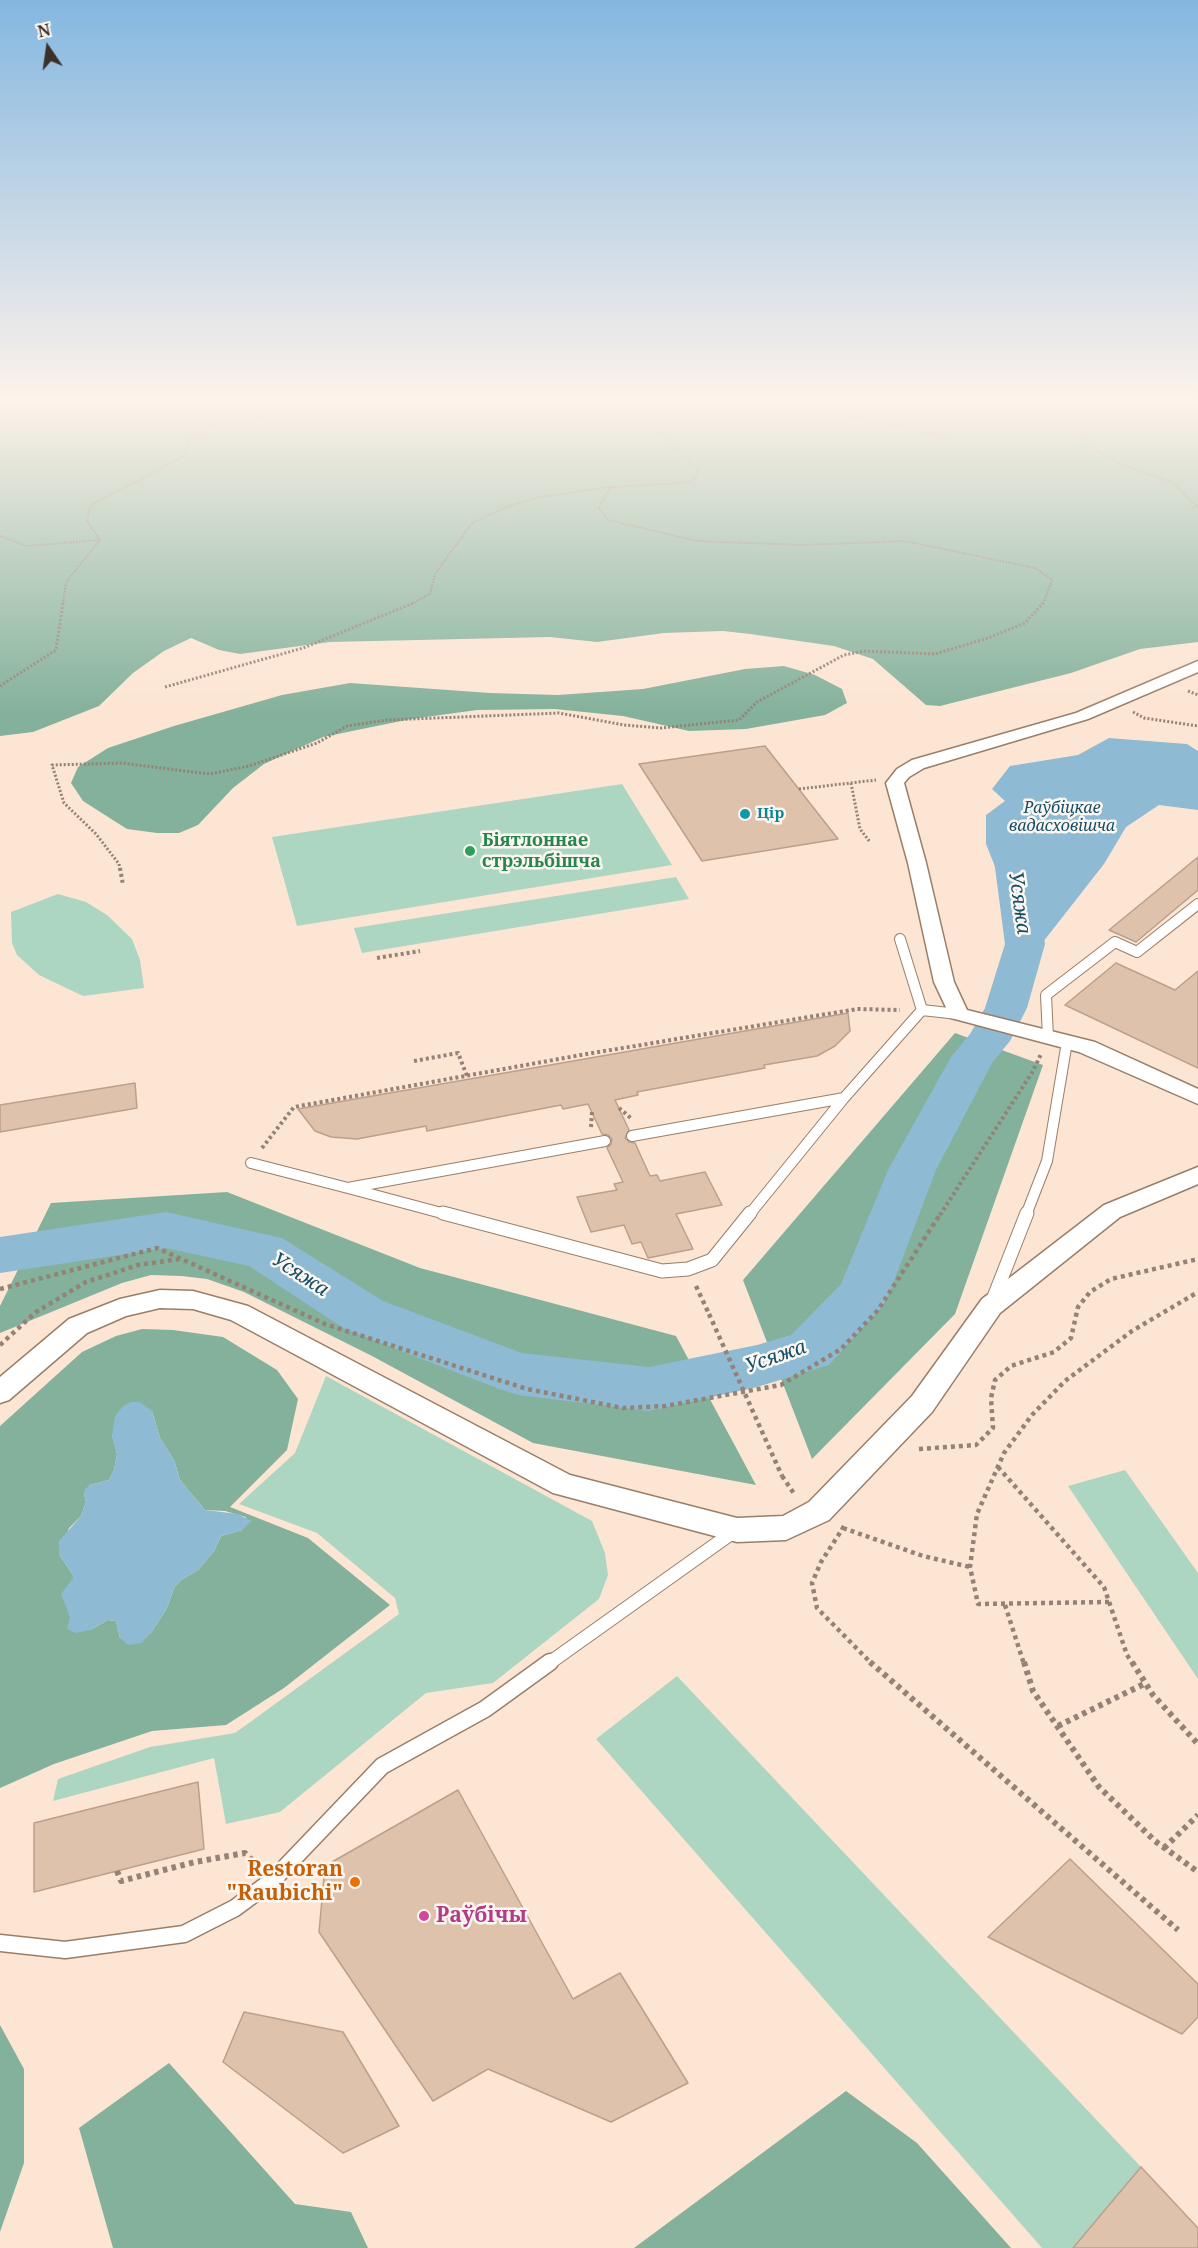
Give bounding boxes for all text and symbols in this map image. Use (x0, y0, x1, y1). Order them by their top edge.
north arrow (18, 18, 78, 78)
text: N (35, 18, 53, 43)
water label: Раўбіцкае вадасховішча (1009, 798, 1115, 836)
place label: Цір (757, 805, 784, 823)
marker: Цір (738, 807, 752, 821)
place label: Біятлоннае стрэльбішча (482, 830, 601, 872)
marker: Біятлоннае стрэльбішча (463, 844, 477, 858)
water label: Усяжа (1003, 870, 1035, 936)
water label: Усяжа (267, 1248, 333, 1302)
water label: Усяжа (742, 1335, 810, 1379)
place label: Restoran "Raubichi" (227, 1857, 343, 1907)
marker: Restoran "Raubichi" (348, 1875, 362, 1889)
place label: Раўбічы (436, 1903, 527, 1929)
marker: Раўбічы (417, 1909, 431, 1923)

